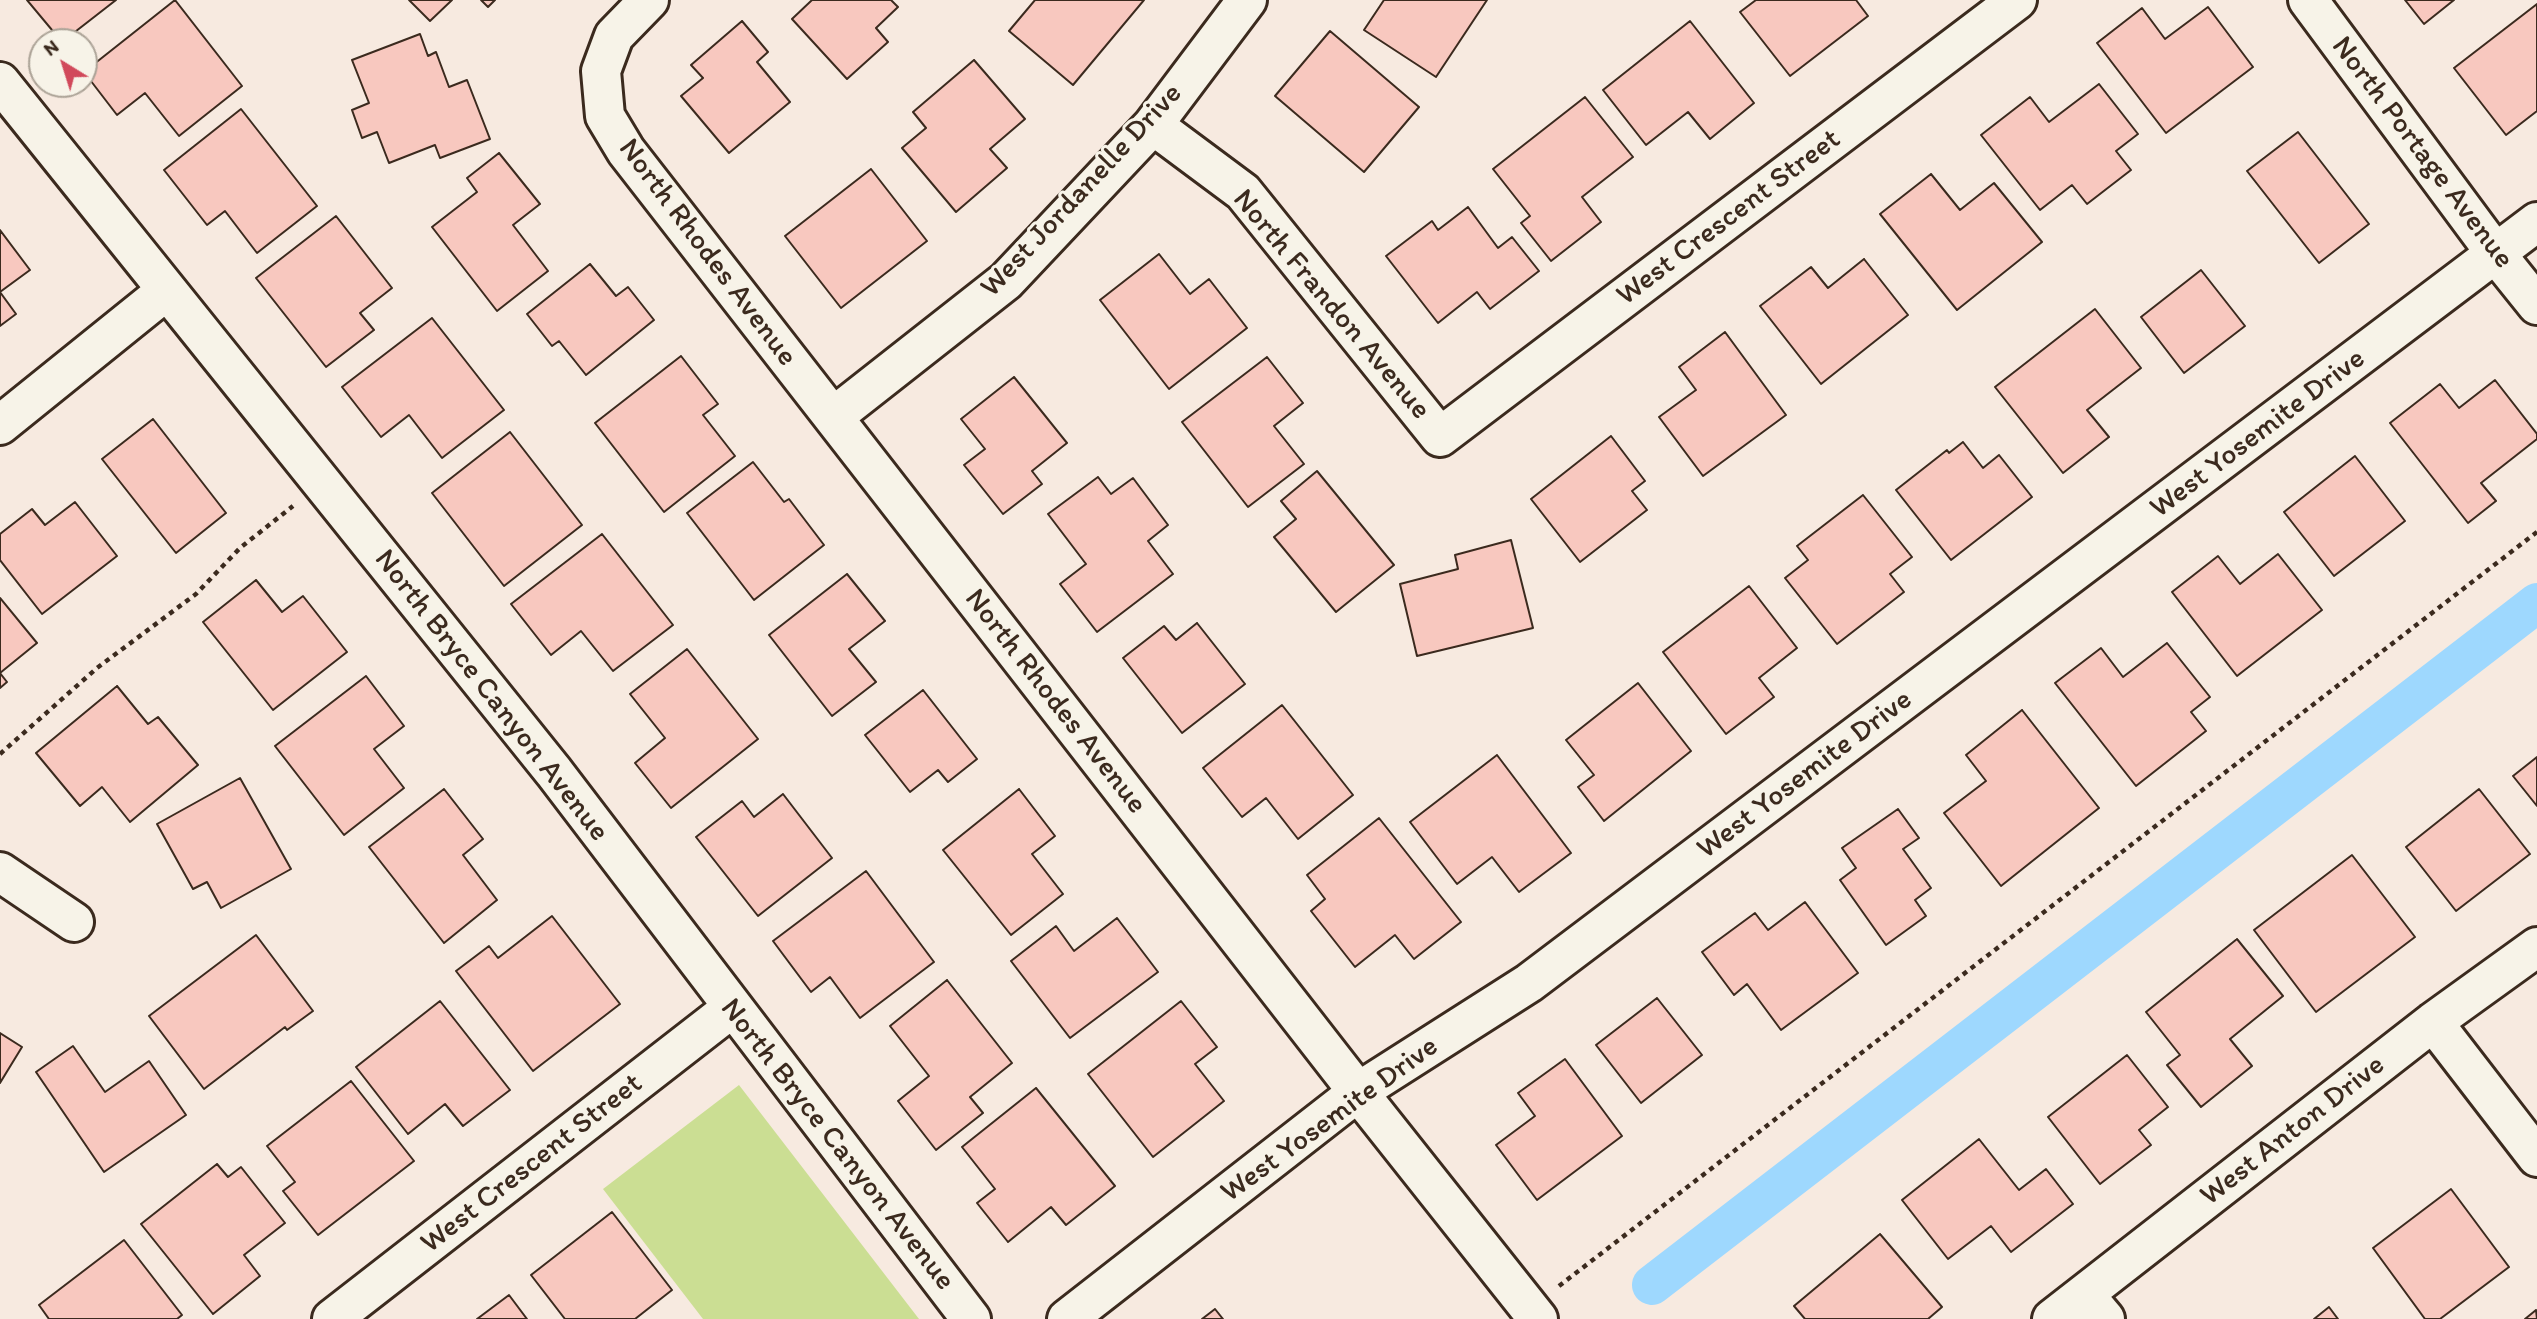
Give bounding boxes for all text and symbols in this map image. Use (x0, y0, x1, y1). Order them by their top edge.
north arrow (28, 28, 98, 98)
street label: North Portage Avenue (2323, 30, 2521, 276)
text: N (39, 35, 63, 61)
street label: West Jordanelle Drive (974, 77, 1190, 305)
street label: West Crescent Street (1610, 122, 1848, 314)
street label: North Rhodes Avenue (610, 132, 804, 374)
street label: North Frandon Avenue (1224, 183, 1438, 427)
street label: West Yosemite Drive (2143, 341, 2373, 527)
street label: North Bryce Canyon Avenue (366, 543, 616, 849)
street label: North Rhodes Avenue (956, 582, 1154, 822)
street label: West Yosemite Drive (1690, 682, 1920, 868)
street label: North Bryce Canyon Avenue (712, 992, 962, 1298)
street label: West Yosemite Drive (1214, 1029, 1446, 1211)
street label: West Anton Drive (2194, 1048, 2392, 1214)
street label: West Crescent Street (414, 1066, 650, 1262)

